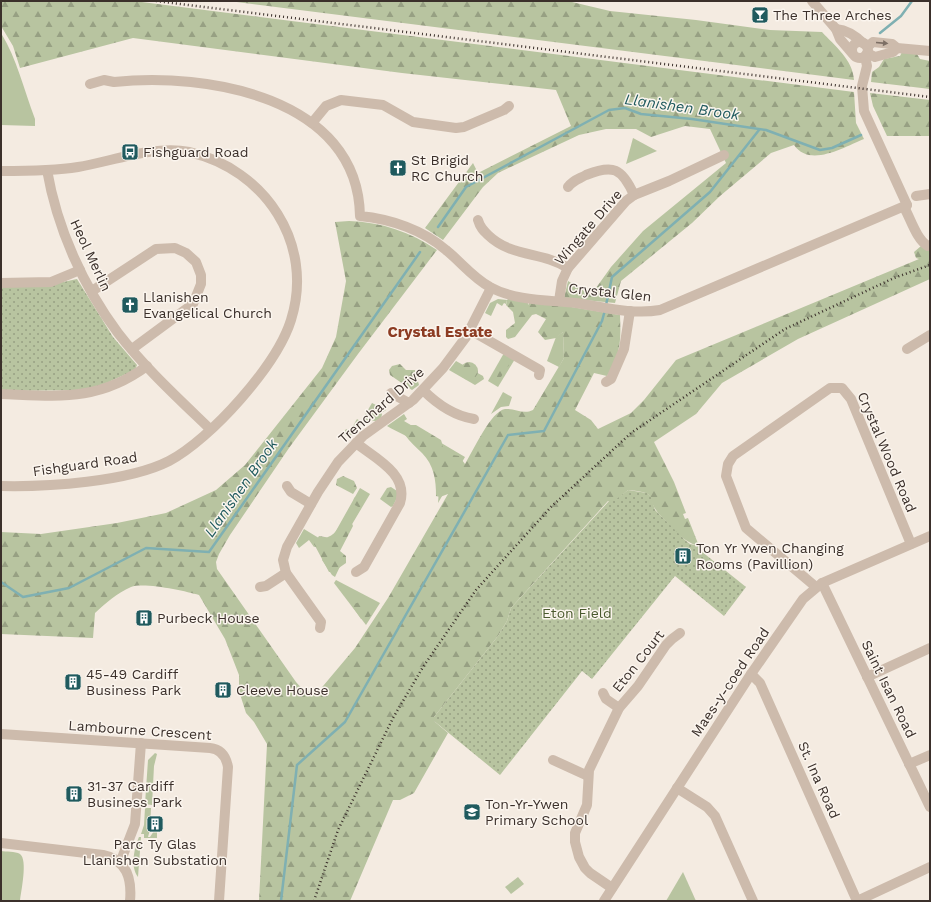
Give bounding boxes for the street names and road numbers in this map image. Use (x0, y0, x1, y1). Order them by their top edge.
street label: Wingate Drive (551, 186, 625, 268)
street label: Heol Merlin (67, 216, 115, 294)
street label: Crystal Glen (568, 280, 652, 304)
street label: Trenchard Drive (335, 364, 427, 446)
street label: Crystal Wood Road (854, 389, 920, 515)
street label: Fishguard Road (32, 449, 138, 479)
street label: Maes-y-coed Road (688, 624, 772, 740)
street label: Eton Court (609, 627, 667, 695)
street label: Saint Isan Road (858, 638, 920, 740)
street label: Lambourne Crescent (68, 717, 212, 743)
street label: St. Ina Road (795, 739, 843, 821)

